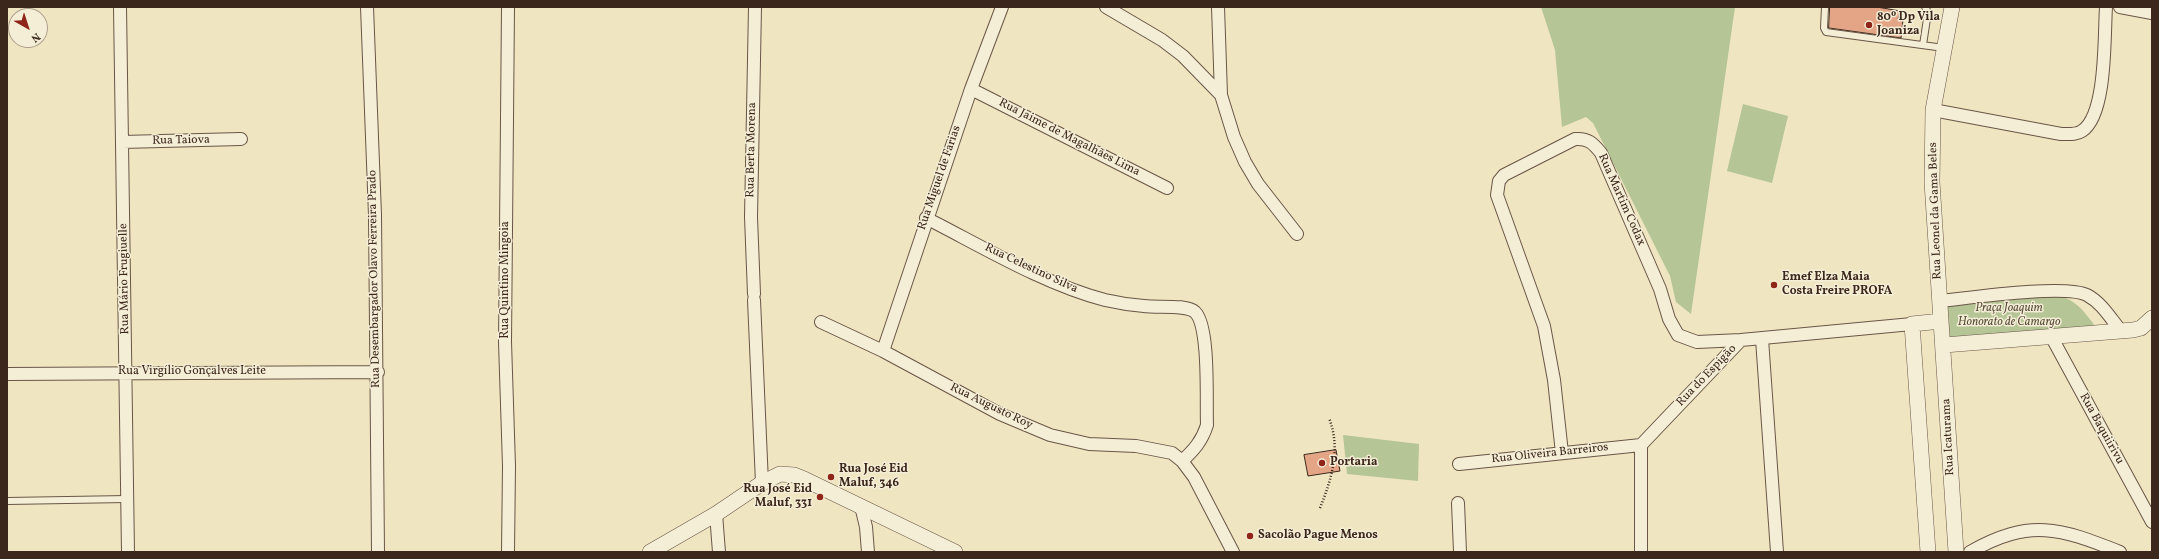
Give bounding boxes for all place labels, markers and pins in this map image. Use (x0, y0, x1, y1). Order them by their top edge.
place label: 80º Dp Vila Joaniza (1877, 11, 1940, 39)
marker: 80º Dp Vila Joaniza (1864, 20, 1874, 30)
place label: Emef Elza Maia Costa Freire PROFA (1782, 271, 1892, 299)
marker: Emef Elza Maia Costa Freire PROFA (1769, 280, 1779, 290)
place label: Portaria (1330, 456, 1377, 470)
marker: Portaria (1317, 458, 1327, 468)
place label: Rua José Eid Maluf, 346 (839, 463, 908, 491)
marker: Rua José Eid Maluf, 346 (826, 472, 836, 482)
place label: Rua José Eid Maluf, 331 (743, 483, 812, 511)
marker: Rua José Eid Maluf, 331 (815, 492, 825, 502)
place label: Sacolão Pague Menos (1258, 529, 1378, 543)
marker: Sacolão Pague Menos (1245, 531, 1255, 541)

